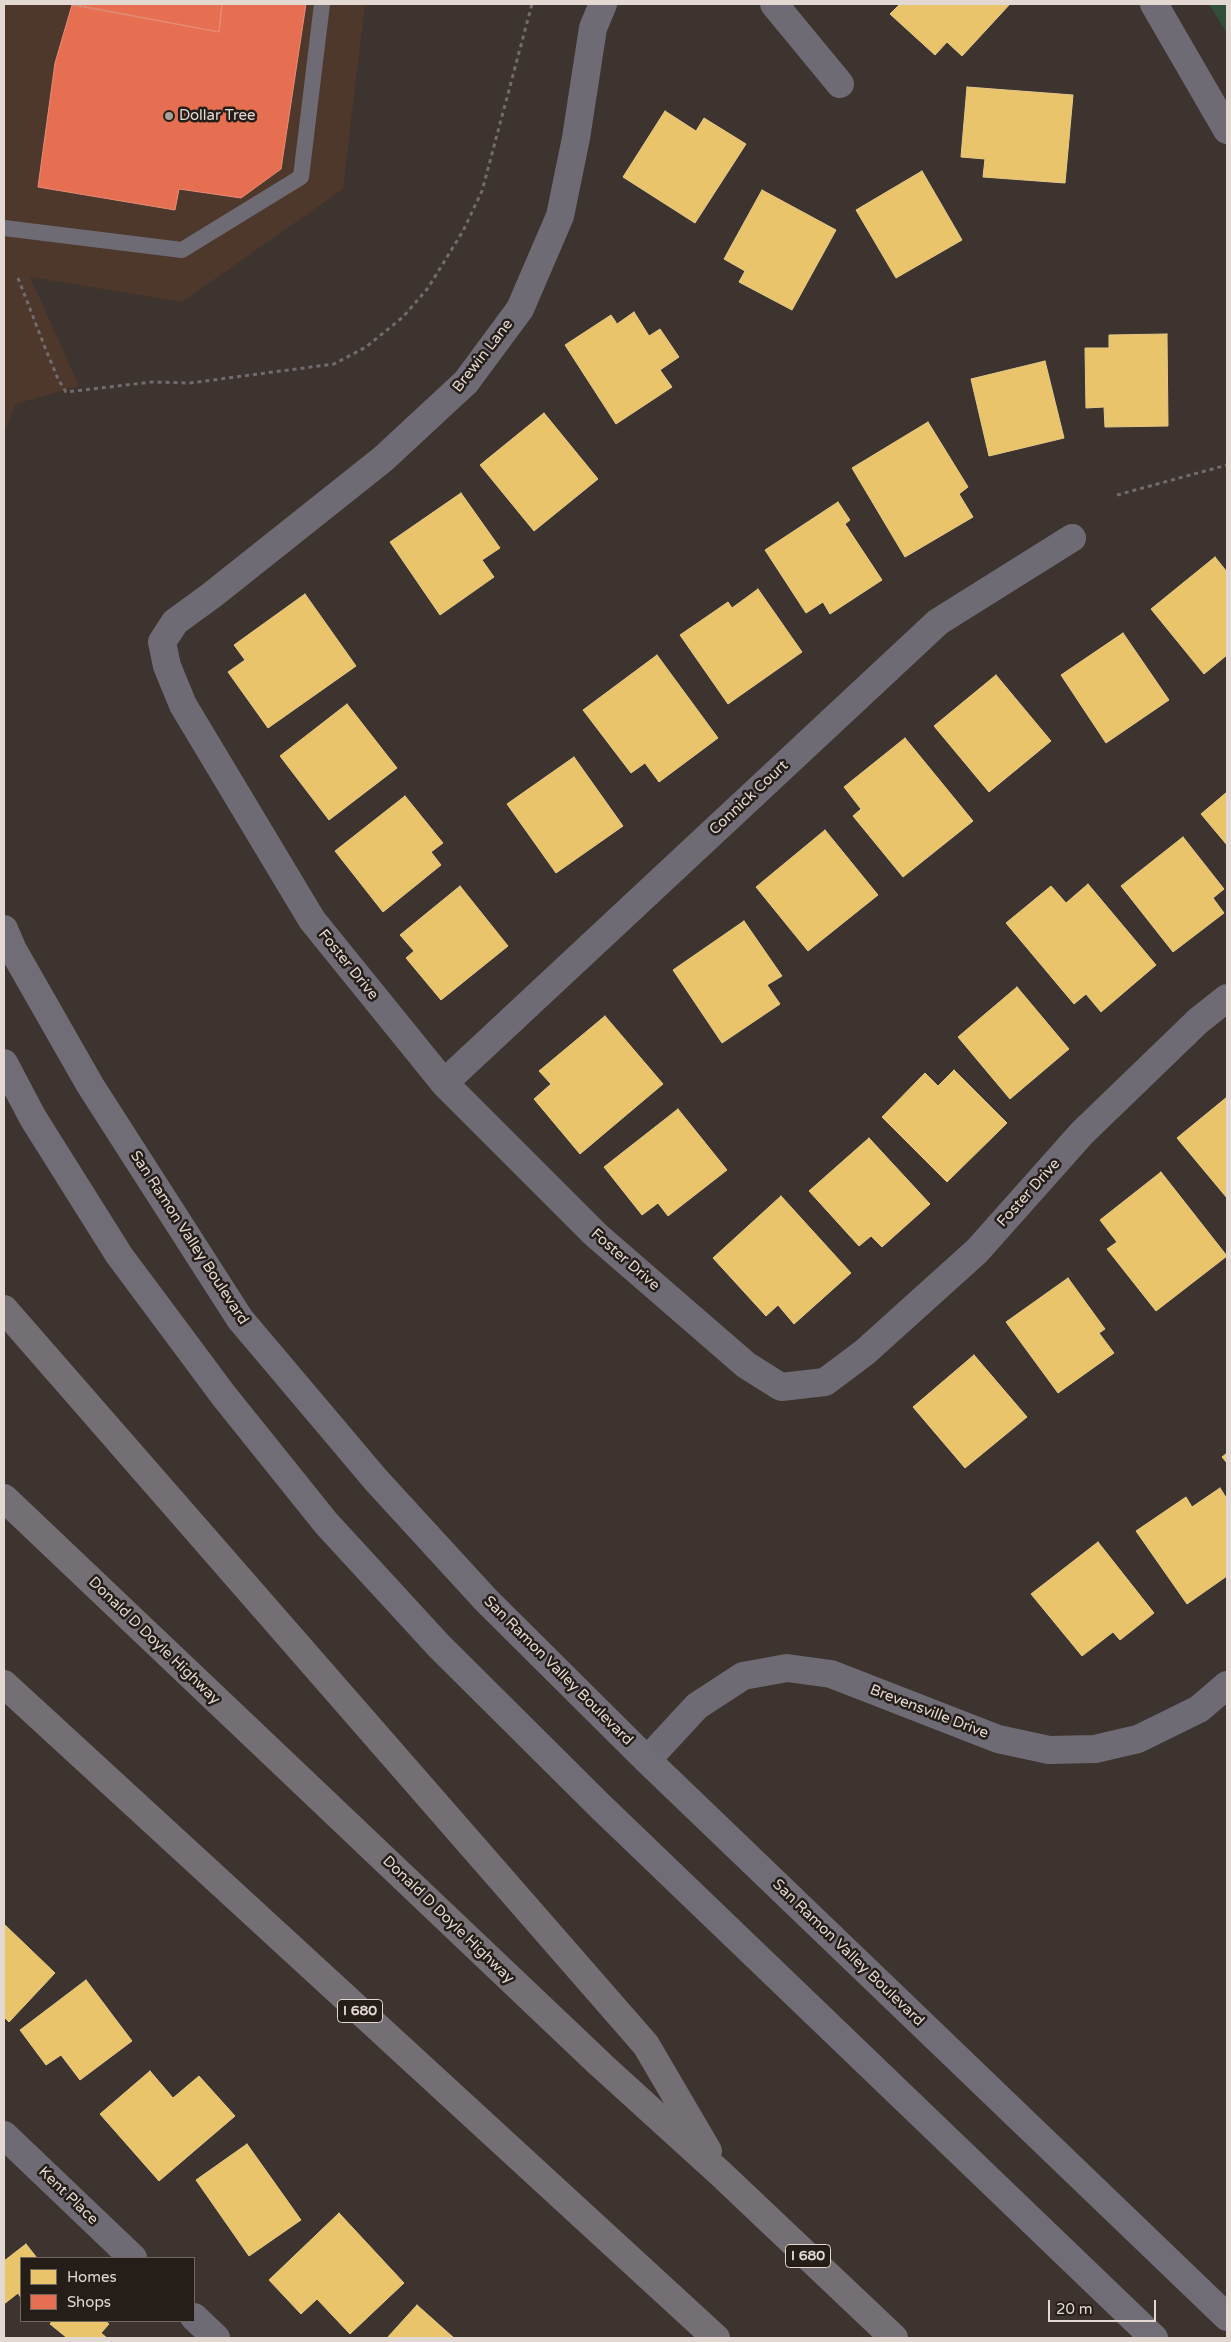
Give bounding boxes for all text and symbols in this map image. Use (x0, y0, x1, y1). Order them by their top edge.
place label: Dollar Tree (179, 107, 255, 125)
marker: Dollar Tree (163, 110, 175, 122)
street label: Brewin Lane (449, 316, 517, 396)
street label: Connick Court (706, 757, 792, 839)
street label: Foster Drive (314, 926, 382, 1004)
street label: San Ramon Valley Boulevard (126, 1148, 252, 1328)
street label: Foster Drive (994, 1155, 1064, 1231)
street label: Foster Drive (587, 1225, 663, 1295)
street label: Donald D Doyle Highway (85, 1574, 223, 1708)
street label: San Ramon Valley Boulevard (480, 1593, 636, 1749)
street label: Brevensville Drive (867, 1681, 991, 1743)
street label: Donald D Doyle Highway (379, 1853, 517, 1987)
street label: San Ramon Valley Boulevard (769, 1876, 927, 2030)
road number: I 680 (338, 2000, 382, 2022)
street label: Kent Place (35, 2163, 101, 2229)
road number: I 680 (786, 2244, 830, 2268)
legend (20, 2257, 195, 2322)
text: Homes (67, 2268, 117, 2286)
scale bar (1051, 2290, 1158, 2322)
text: Shops (67, 2293, 111, 2311)
text: 20 m (1056, 2300, 1093, 2318)

